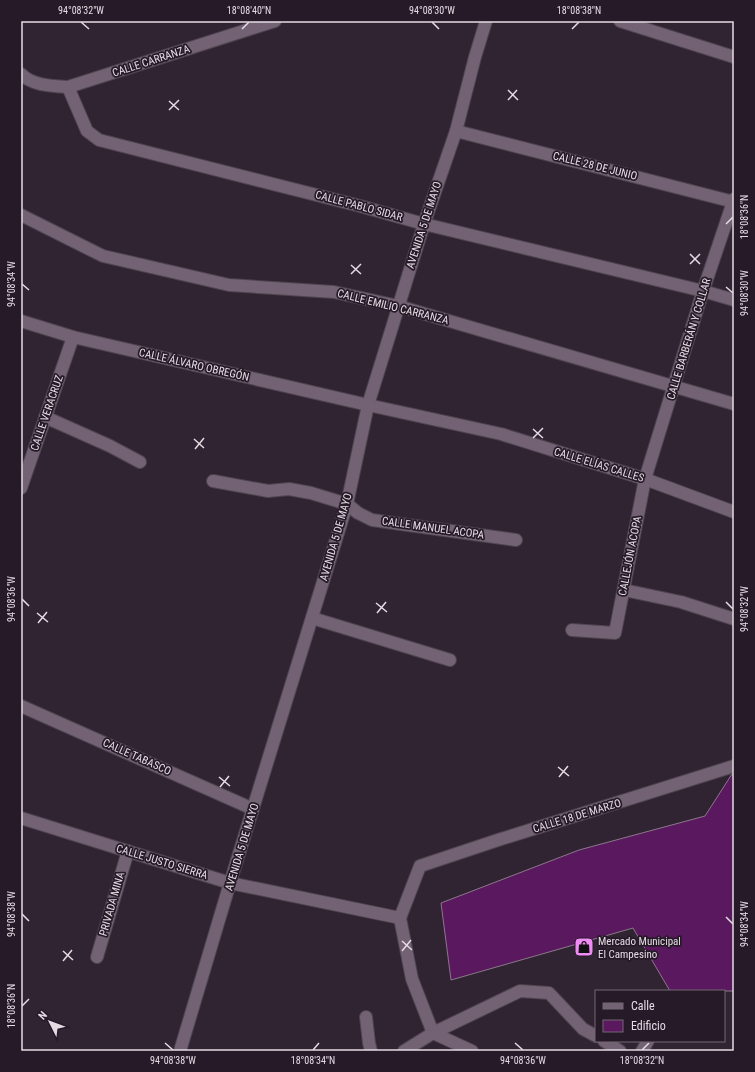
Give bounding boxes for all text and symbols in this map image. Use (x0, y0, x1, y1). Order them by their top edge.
text: 94°08'32"W (58, 5, 104, 16)
text: 18°08'40"N (227, 5, 271, 16)
text: 94°08'30"W (409, 5, 455, 16)
text: 18°08'38"N (557, 5, 601, 16)
street label: CALLE CARRANZA (111, 42, 192, 80)
street label: CALLE 28 DE JUNIO (552, 149, 638, 183)
street label: AVENIDA 5 DE MAYO (404, 180, 444, 270)
street label: CALLE PABLO SIDAR (314, 188, 404, 224)
text: 18°08'36"N (739, 195, 750, 239)
text: 94°08'34"W (6, 261, 17, 307)
text: 94°08'30"W (739, 270, 750, 316)
street label: CALLE BARBERÁN Y COLLAR (664, 277, 714, 401)
street label: CALLE EMILIO CARRANZA (336, 287, 451, 327)
street label: CALLE ÁLVARO OBREGÓN (138, 346, 250, 384)
street label: CALLE VERACRUZ (28, 373, 66, 452)
street label: CALLE ELÍAS CALLES (552, 445, 646, 485)
street label: AVENIDA 5 DE MAYO (317, 492, 355, 582)
street label: CALLE MANUEL ACOPA (381, 514, 485, 542)
street label: CALLEJÓN ACOPA (616, 515, 644, 597)
text: 94°08'36"W (6, 576, 17, 622)
text: 94°08'32"W (739, 586, 750, 632)
street label: CALLE TABASCO (101, 736, 173, 778)
street label: CALLE 18 DE MARZO (531, 796, 623, 836)
street label: AVENIDA 5 DE MAYO (223, 802, 261, 892)
street label: CALLE JUSTO SIERRA (115, 842, 210, 882)
street label: PRIVADA MINA (97, 870, 128, 938)
text: 94°08'38"W (6, 891, 17, 937)
text: 94°08'34"W (739, 901, 750, 947)
place label: Mercado Municipal El Campesino (598, 935, 681, 961)
shop icon: Mercado Municipal El Campesino (573, 936, 595, 958)
text: 18°08'36"N (6, 984, 17, 1028)
legend (595, 990, 725, 1042)
text: Calle (631, 999, 655, 1013)
north arrow (30, 1002, 70, 1042)
text: N (36, 1009, 50, 1023)
text: Edificio (631, 1019, 666, 1033)
text: 94°08'38"W (150, 1055, 196, 1066)
text: 18°08'34"N (291, 1055, 335, 1066)
text: 94°08'36"W (500, 1055, 546, 1066)
text: 18°08'32"N (620, 1055, 664, 1066)

